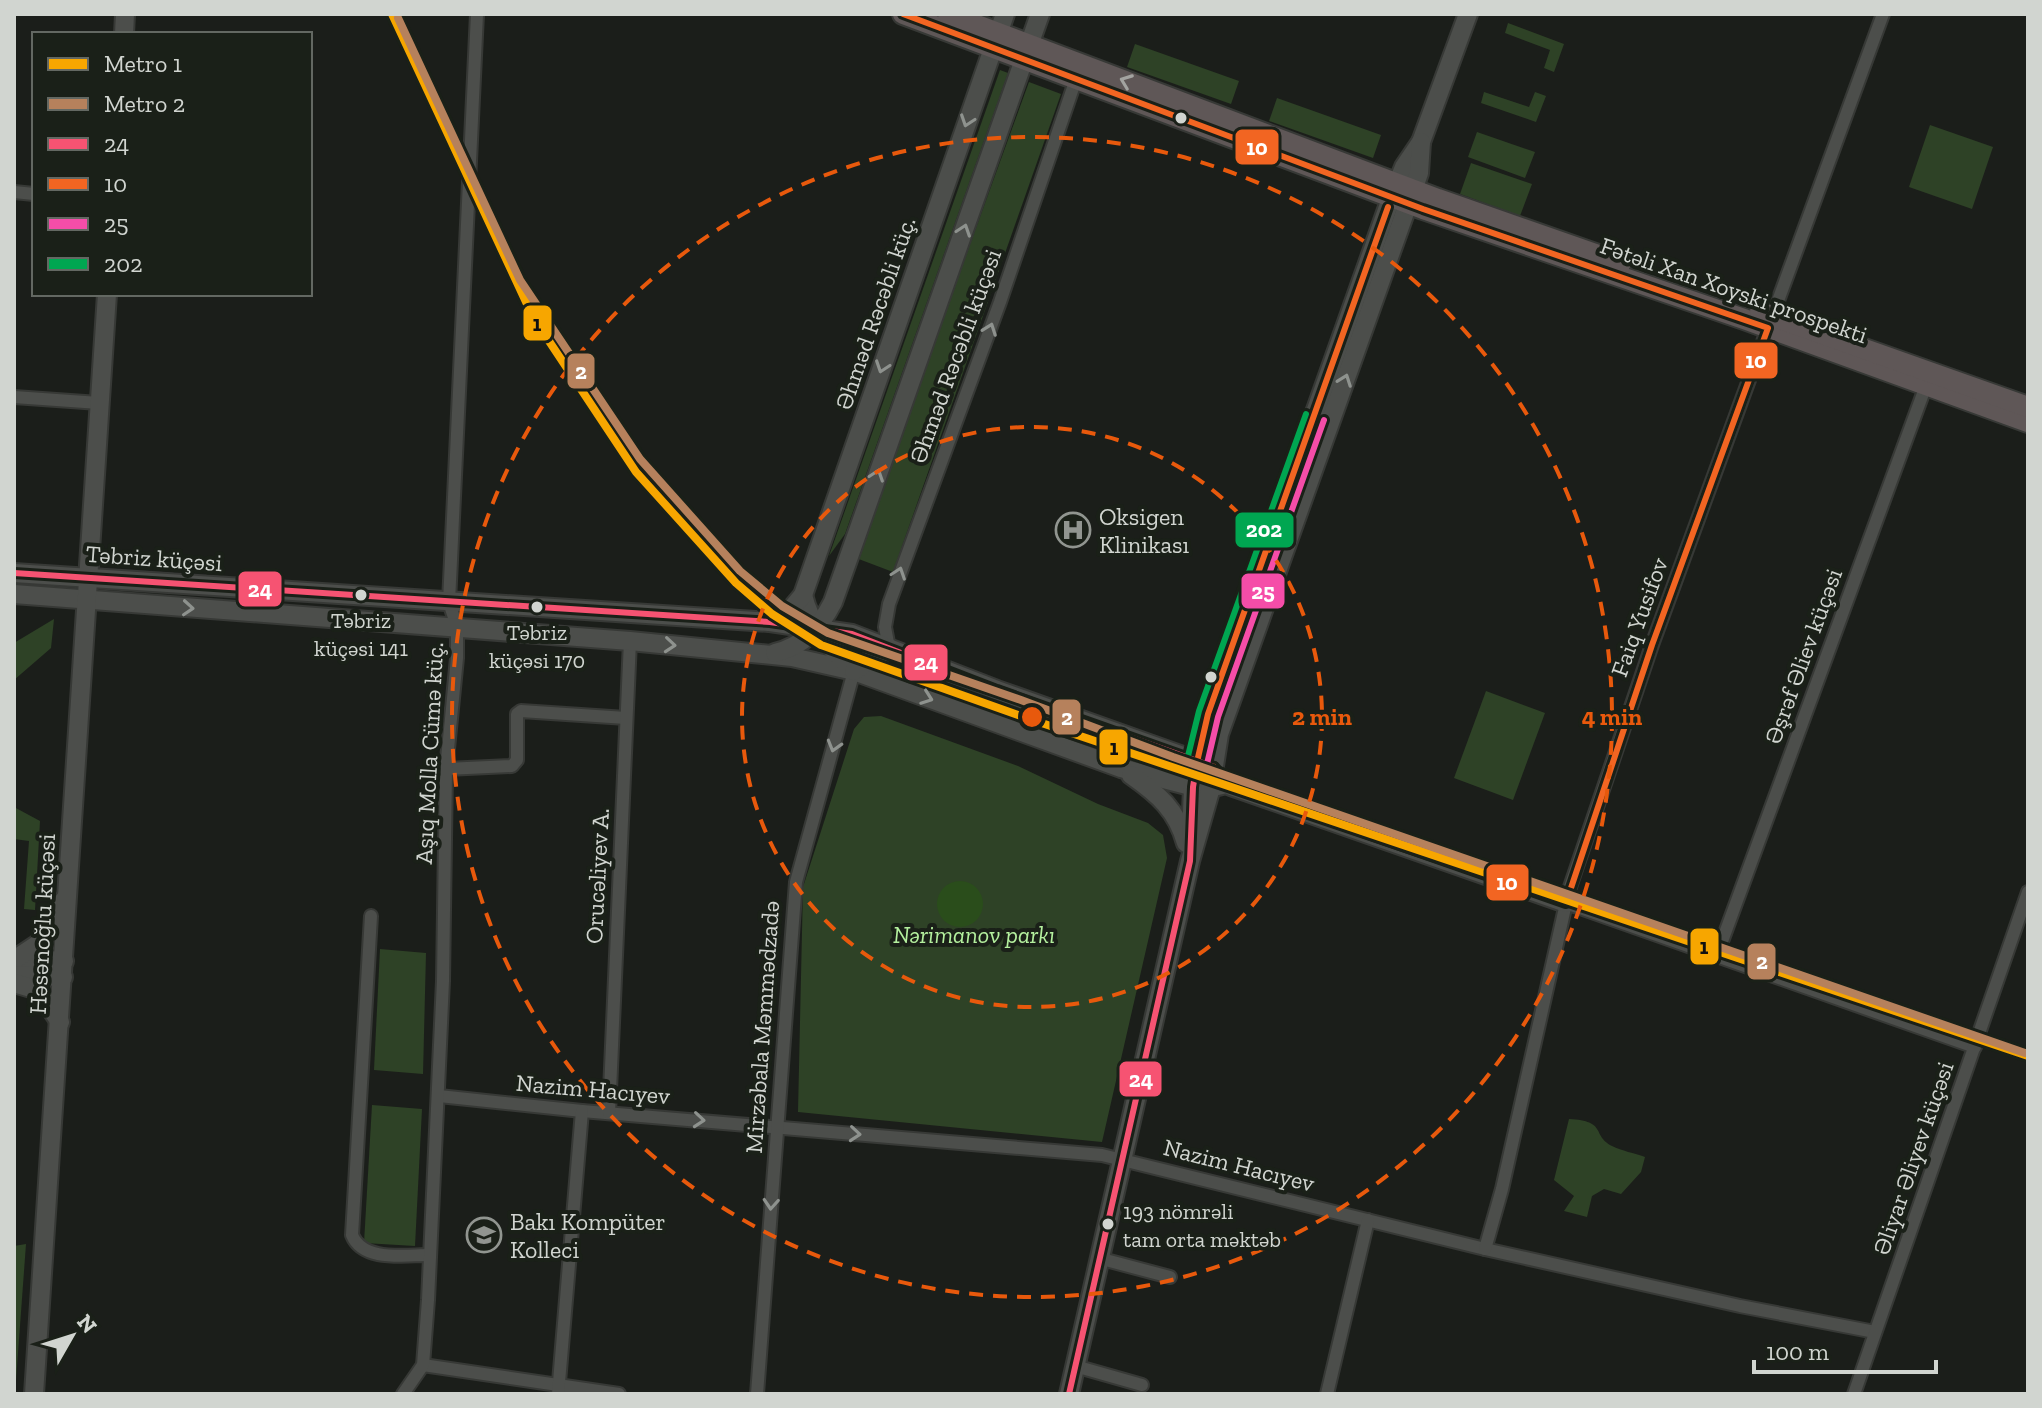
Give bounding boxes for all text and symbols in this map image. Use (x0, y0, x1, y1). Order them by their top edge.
legend (32, 32, 312, 296)
text: Metro 1 (104, 49, 182, 78)
one-way arrow (1120, 74, 1134, 91)
text: Metro 2 (104, 89, 185, 118)
unlabelled marker (1173, 110, 1189, 126)
one-way arrow (961, 113, 977, 127)
line badge: 10 (1234, 128, 1280, 166)
text: 24 (104, 129, 129, 158)
text: 10 (1246, 134, 1268, 161)
text: 10 (104, 169, 127, 198)
text: 25 (104, 209, 129, 238)
street label: Əhməd Rəcəbli küç. (828, 213, 922, 413)
one-way arrow (954, 224, 970, 238)
street label: Fətəli Xan Xoyski prospekti (1597, 231, 1872, 349)
street label: Əhməd Rəcəbli küçəsi (903, 245, 1007, 467)
text: 202 (104, 249, 143, 278)
line badge: 1 (522, 304, 553, 342)
text: 1 (533, 310, 542, 337)
one-way arrow (980, 323, 996, 337)
line badge: 10 (1733, 341, 1779, 380)
text: 10 (1745, 347, 1767, 374)
line badge: 2 (566, 352, 596, 390)
text: 2 (575, 358, 587, 385)
one-way arrow (876, 359, 892, 373)
one-way arrow (1336, 374, 1352, 388)
one-way arrow (868, 469, 884, 483)
place label: Oksigen Klinikası (1099, 502, 1190, 559)
hospital icon: Oksigen Klinikası (1054, 511, 1092, 549)
line badge: 202 (1234, 511, 1295, 549)
text: 202 (1246, 516, 1282, 543)
street label: Təbriz küçəsi (85, 539, 224, 577)
street label: Faiq Yusifov (1604, 553, 1674, 681)
street label: Əşrəf Əliev küçəsi (1758, 564, 1848, 747)
one-way arrow (890, 567, 906, 581)
line badge: 24 (237, 570, 283, 608)
line badge: 25 (1240, 572, 1286, 610)
text: 24 (248, 576, 273, 603)
text: 25 (1251, 578, 1275, 605)
marker: Təbriz küçəsi 141 (353, 587, 369, 603)
one-way arrow (182, 599, 195, 616)
marker: Təbriz küçəsi 170 (529, 599, 545, 615)
place label: Təbriz küçəsi 141 (314, 607, 408, 662)
place label: Təbriz küçəsi 170 (489, 619, 585, 674)
one-way arrow (664, 636, 677, 653)
street label: Aşıq Molla Cümə küç. (409, 641, 449, 865)
line badge: 24 (903, 643, 949, 682)
text: 24 (914, 649, 939, 676)
unlabelled marker (1203, 669, 1219, 685)
one-way arrow (919, 688, 933, 705)
line badge: 2 (1051, 698, 1082, 736)
text: 2 min (1292, 702, 1352, 731)
text: 4 min (1582, 702, 1642, 731)
centre of rings (1018, 703, 1046, 731)
text: 2 (1061, 704, 1073, 731)
line badge: 1 (1098, 728, 1129, 766)
text: 1 (1110, 734, 1119, 761)
one-way arrow (827, 739, 843, 753)
street label: Orucəliyev A. (579, 807, 615, 945)
street label: Həsənoğlu küçəsi (23, 833, 61, 1015)
line badge: 10 (1485, 863, 1530, 902)
text: 10 (1496, 869, 1518, 896)
street label: Mirzəbala Məmmədzadə (739, 900, 785, 1154)
park label: Nərimanov parkı (893, 920, 1055, 949)
line badge: 1 (1689, 927, 1720, 966)
text: 1 (1700, 933, 1709, 960)
line badge: 2 (1746, 942, 1777, 981)
text: 2 (1756, 948, 1768, 975)
street label: Əliyar Əliyev küçəsi (1866, 1057, 1960, 1258)
line badge: 24 (1118, 1060, 1163, 1098)
text: 24 (1129, 1066, 1154, 1093)
street label: Nazim Hacıyev (515, 1068, 671, 1110)
one-way arrow (693, 1111, 706, 1128)
one-way arrow (849, 1125, 862, 1142)
street label: Nazim Hacıyev (1160, 1132, 1318, 1198)
one-way arrow (763, 1198, 780, 1211)
place label: 193 nömrəli tam orta məktəb (1123, 1198, 1281, 1253)
place label: Bakı Kompüter Kolleci (510, 1207, 666, 1264)
school or university icon: Bakı Kompüter Kolleci (465, 1216, 503, 1254)
marker: 193 nömrəli tam orta məktəb (1100, 1216, 1116, 1232)
north arrow (32, 1296, 112, 1376)
text: N (71, 1309, 103, 1339)
scale bar (1754, 1324, 1936, 1374)
text: 100 m (1766, 1337, 1829, 1366)

